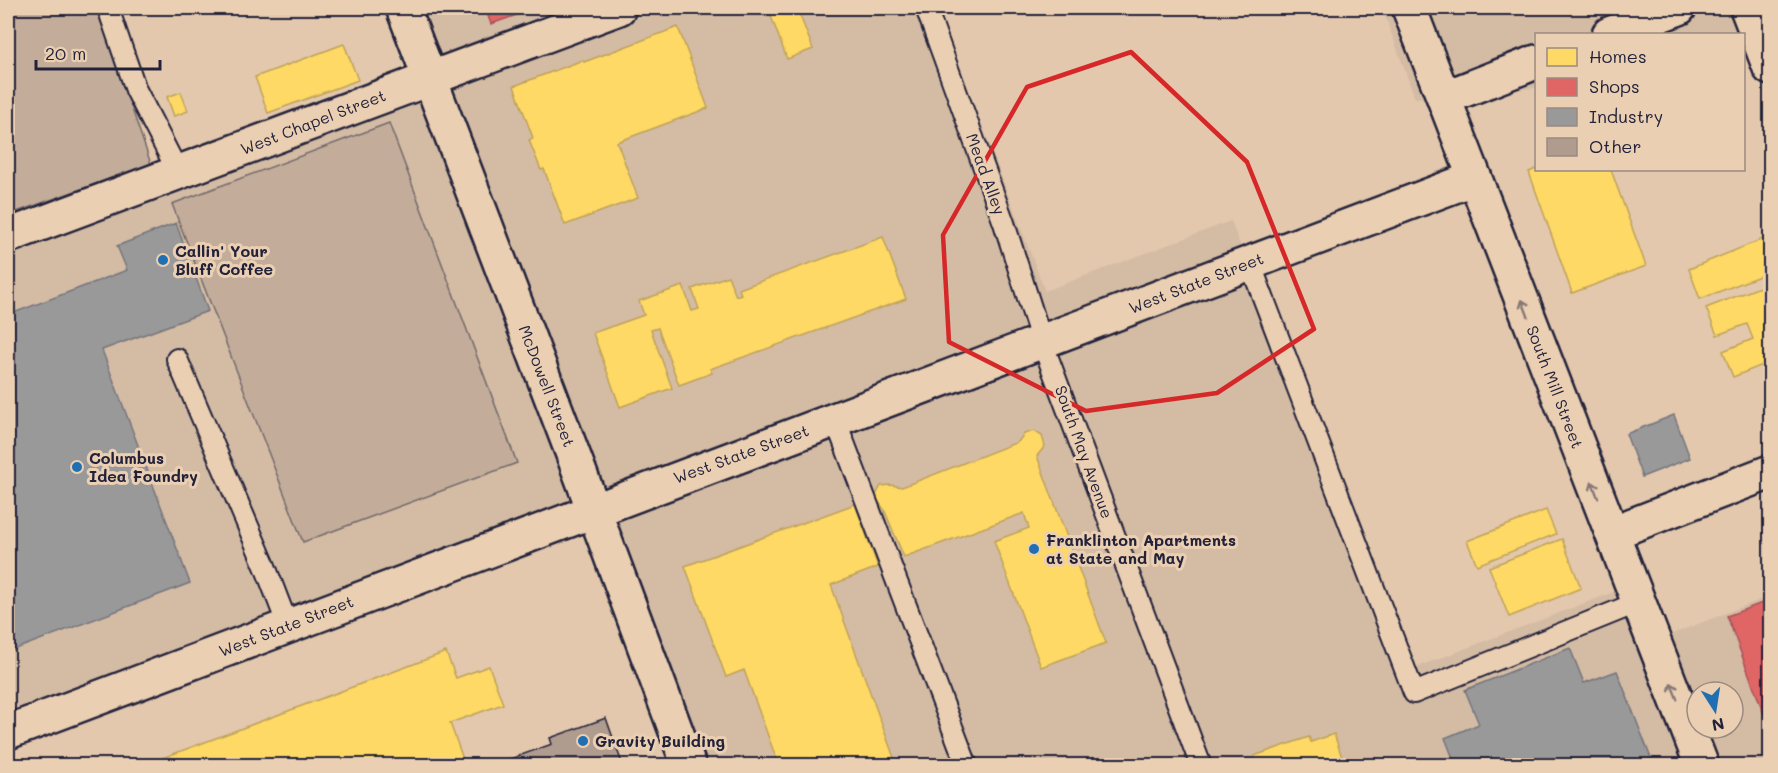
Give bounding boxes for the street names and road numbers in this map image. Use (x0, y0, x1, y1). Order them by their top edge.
street label: West Chapel Street (237, 84, 389, 159)
street label: Mead Alley (962, 130, 1011, 217)
street label: West State Street (1125, 247, 1266, 318)
street label: McDowell Street (515, 322, 580, 450)
street label: South Mill Street (1522, 322, 1589, 451)
street label: South May Avenue (1051, 382, 1118, 521)
street label: West State Street (670, 419, 812, 488)
street label: West State Street (215, 590, 356, 661)

